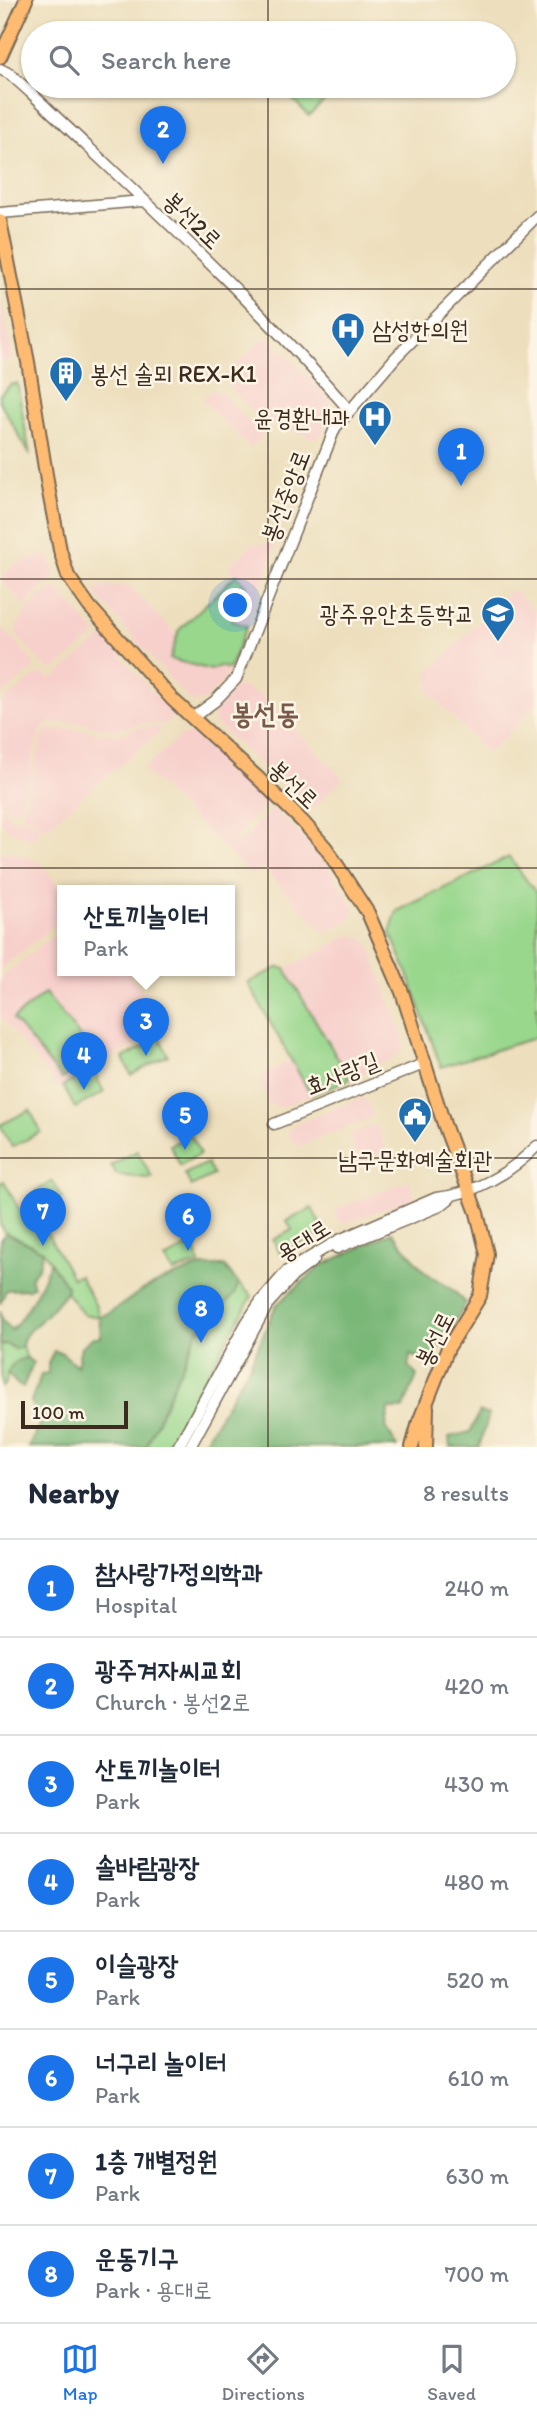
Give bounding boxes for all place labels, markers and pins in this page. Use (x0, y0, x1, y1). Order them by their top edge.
pin: 2 (140, 106, 186, 164)
hospital icon: 삼성한의원 (329, 310, 367, 359)
place label: 삼성한의원 (372, 315, 469, 344)
building icon: 봉선 솔뫼 REX-K1 (47, 354, 85, 403)
place label: 봉선 솔뫼 REX-K1 (90, 359, 257, 388)
hospital icon: 윤경환내과 (356, 398, 394, 447)
place label: 윤경환내과 (253, 403, 350, 432)
pin: 1 (438, 428, 484, 486)
school or university icon: 광주유안초등학교 (479, 594, 517, 643)
place label: 광주유안초등학교 (320, 599, 474, 628)
pin: 3 (123, 998, 169, 1056)
pin: 4 (61, 1032, 107, 1090)
pin: 5 (162, 1092, 208, 1150)
public building icon: 남구문화예술회관 (396, 1095, 434, 1144)
place label: 남구문화예술회관 (338, 1145, 492, 1174)
pin: 7 (20, 1188, 66, 1246)
pin: 6 (165, 1193, 211, 1251)
pin: 8 (178, 1285, 224, 1343)

